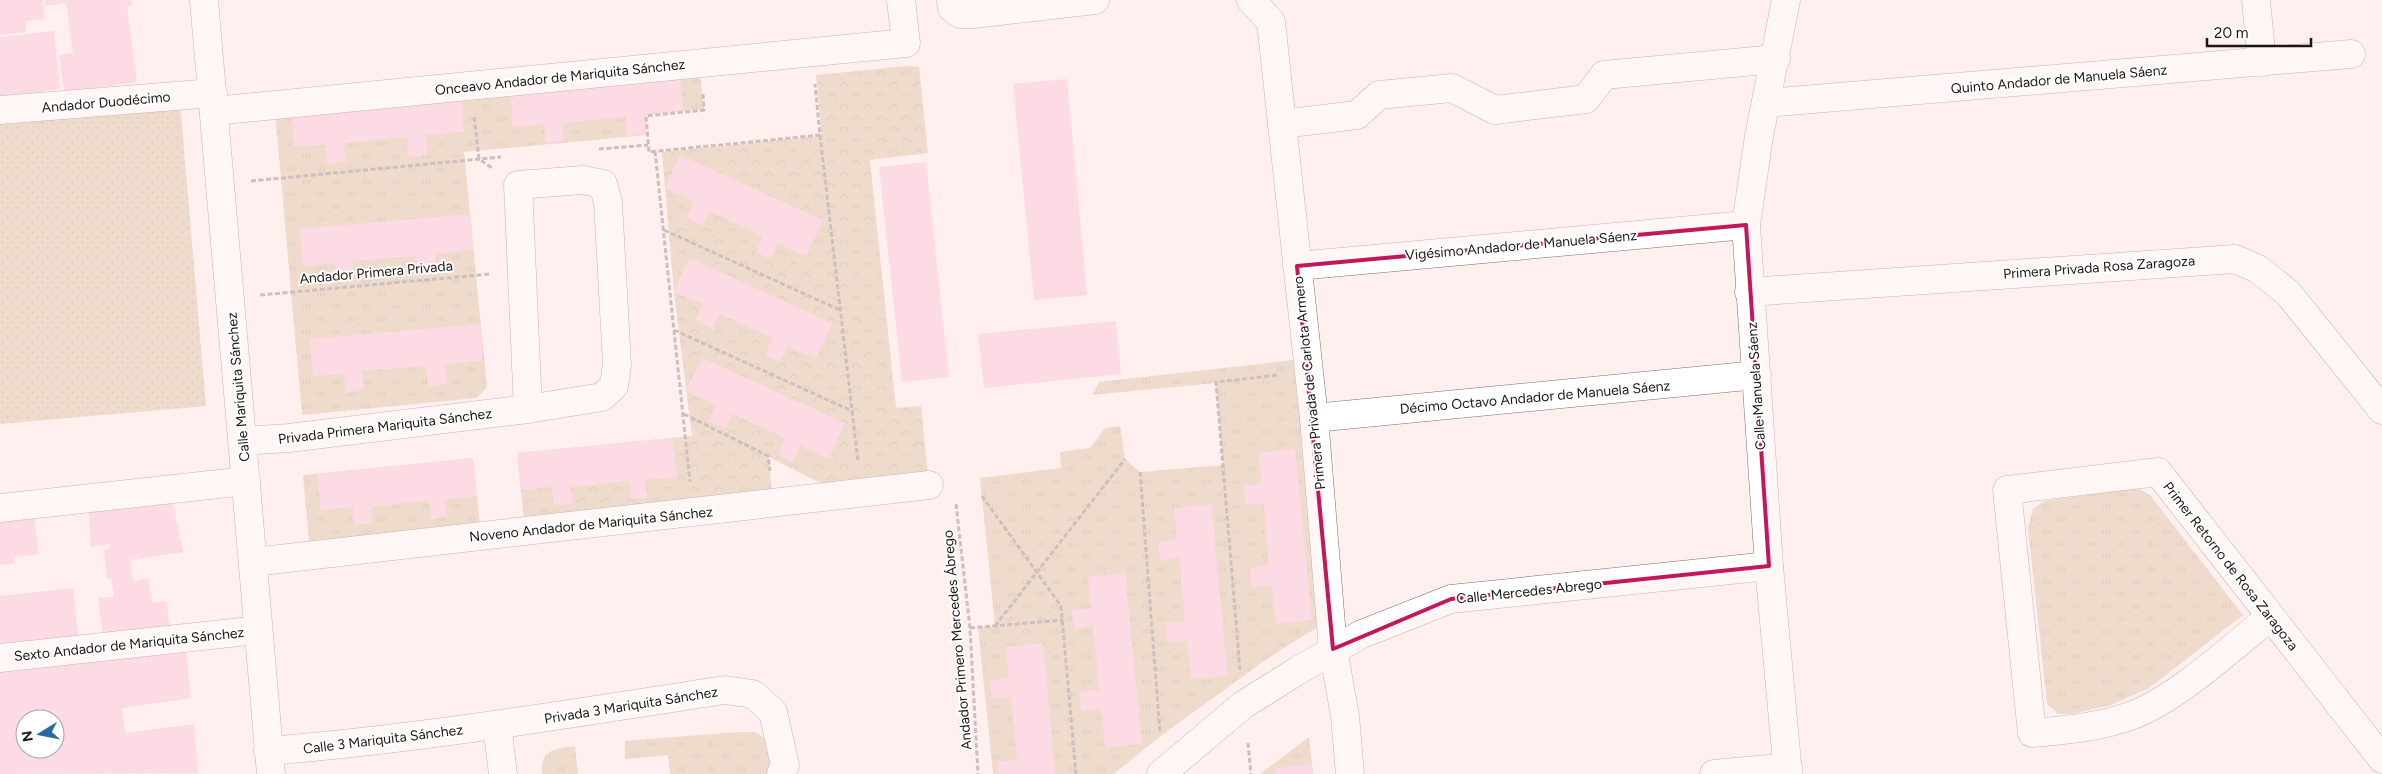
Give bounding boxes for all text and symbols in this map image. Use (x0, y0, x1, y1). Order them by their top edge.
scale bar (2207, 15, 2311, 47)
text: 20 m (2214, 24, 2248, 42)
street label: Onceavo Andador de Mariquita Sánchez (434, 56, 686, 99)
street label: Quinto Andador de Manuela Sáenz (1950, 62, 2168, 97)
street label: Andador Duodécimo (41, 88, 171, 117)
street label: Vigésimo Andador de Manuela Sáenz (1404, 227, 1638, 264)
street label: Primera Privada Rosa Zaragoza (2002, 252, 2196, 283)
street label: Andador Primera Privada (299, 257, 453, 288)
street label: Primera Privada de Carlota Armero (1290, 275, 1329, 491)
street label: Calle Mariquita Sánchez (223, 311, 253, 462)
street label: Calle Manuela Sáenz (1744, 321, 1769, 451)
street label: Décimo Octavo Andador de Manuela Sáenz (1399, 377, 1671, 418)
street label: Privada Primera Mariquita Sánchez (277, 405, 493, 448)
street label: Primer Retorno de Rosa Zaragoza (2159, 479, 2302, 654)
street label: Noveno Andador de Mariquita Sánchez (468, 503, 714, 546)
street label: Andador Primero Mercedes Ábrego (939, 529, 976, 751)
street label: Calle Mercedes Abrego (1455, 575, 1603, 608)
street label: Sexto Andador de Mariquita Sánchez (13, 624, 245, 665)
street label: Privada 3 Mariquita Sánchez (543, 683, 719, 728)
north arrow (15, 709, 65, 759)
street label: Calle 3 Mariquita Sánchez (302, 721, 464, 758)
text: N (18, 729, 37, 743)

